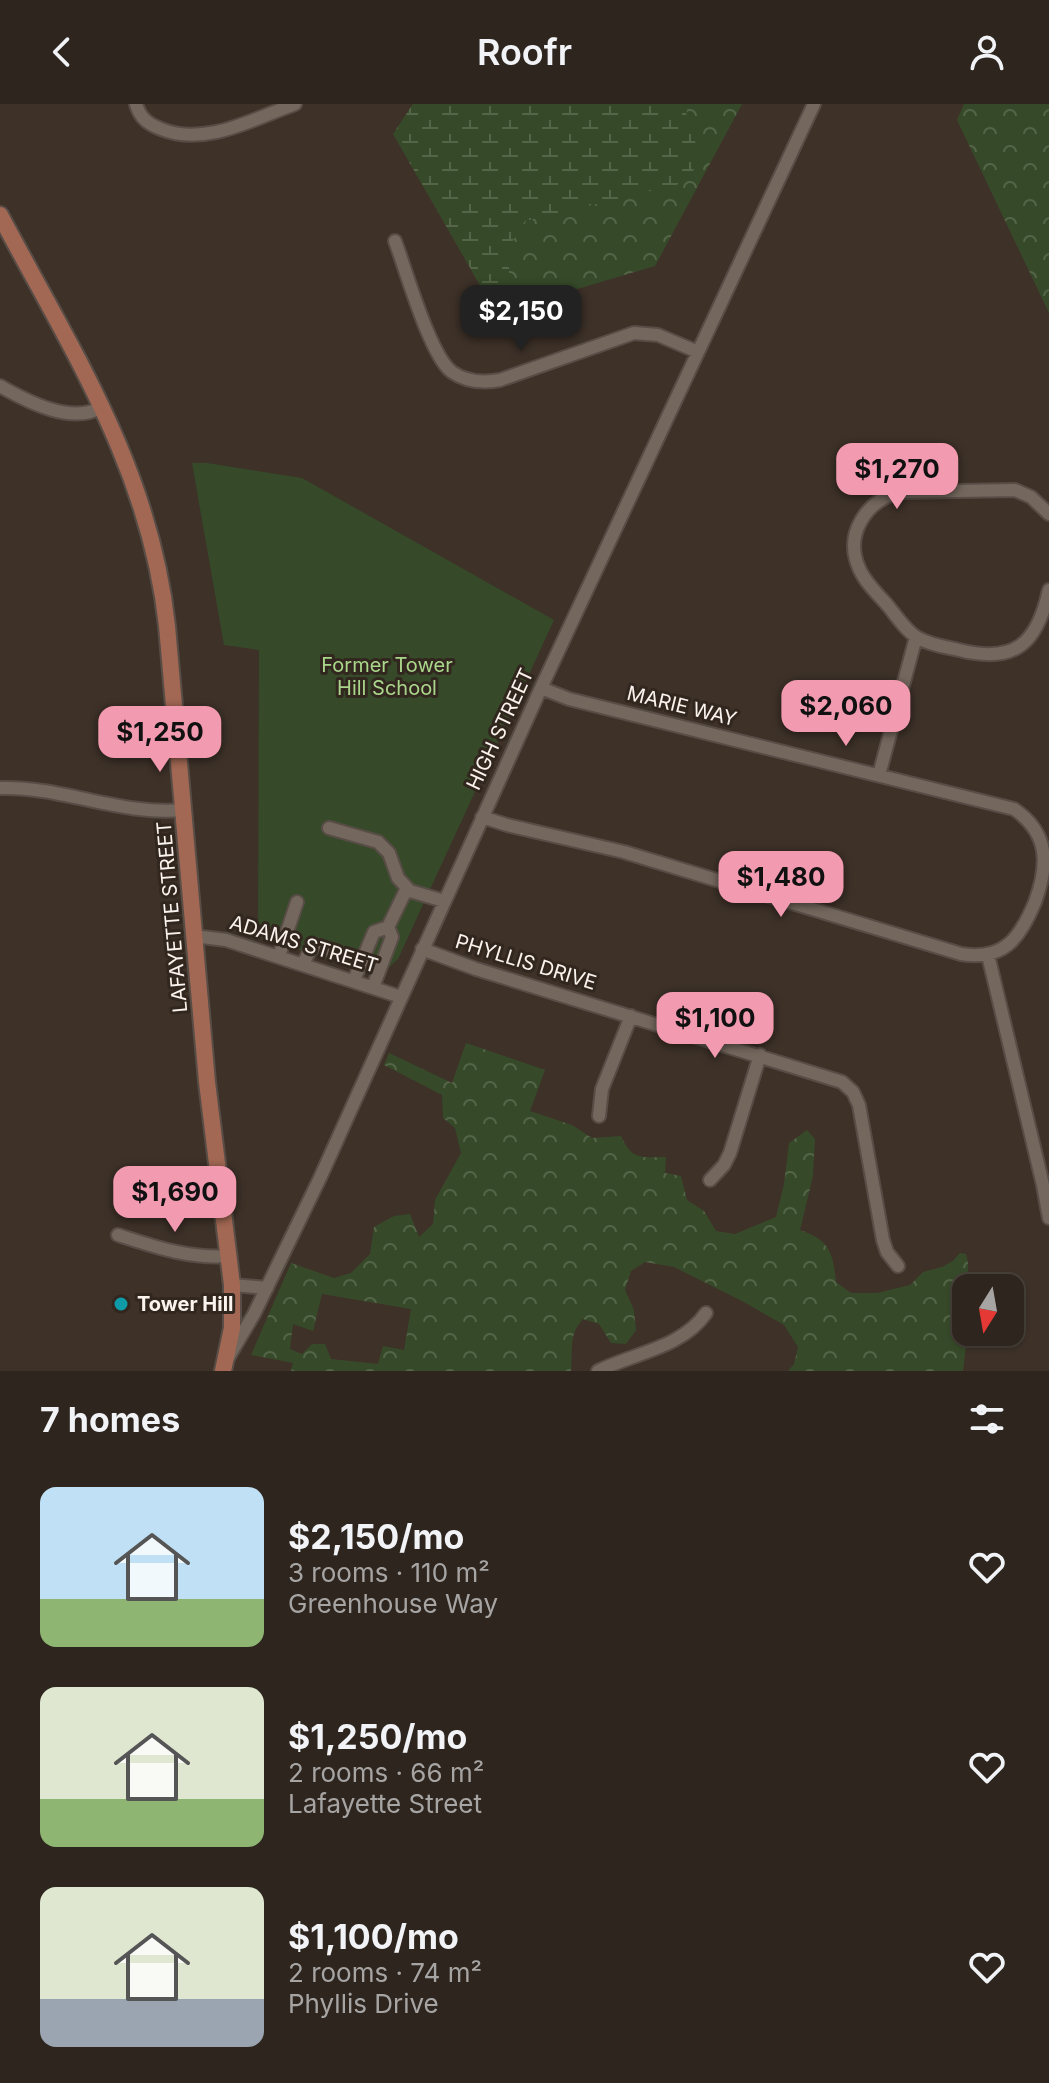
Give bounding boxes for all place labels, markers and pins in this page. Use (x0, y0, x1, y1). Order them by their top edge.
pin: $2,150 (456, 285, 586, 353)
pin: $1,270 (832, 443, 962, 511)
pin: $2,060 (781, 680, 911, 748)
pin: $1,250 (95, 706, 225, 774)
pin: $1,480 (716, 851, 846, 919)
pin: $1,100 (650, 992, 780, 1060)
pin: $1,690 (110, 1166, 240, 1234)
place label: Tower Hill (137, 1292, 234, 1316)
marker: Tower Hill (112, 1295, 130, 1313)

